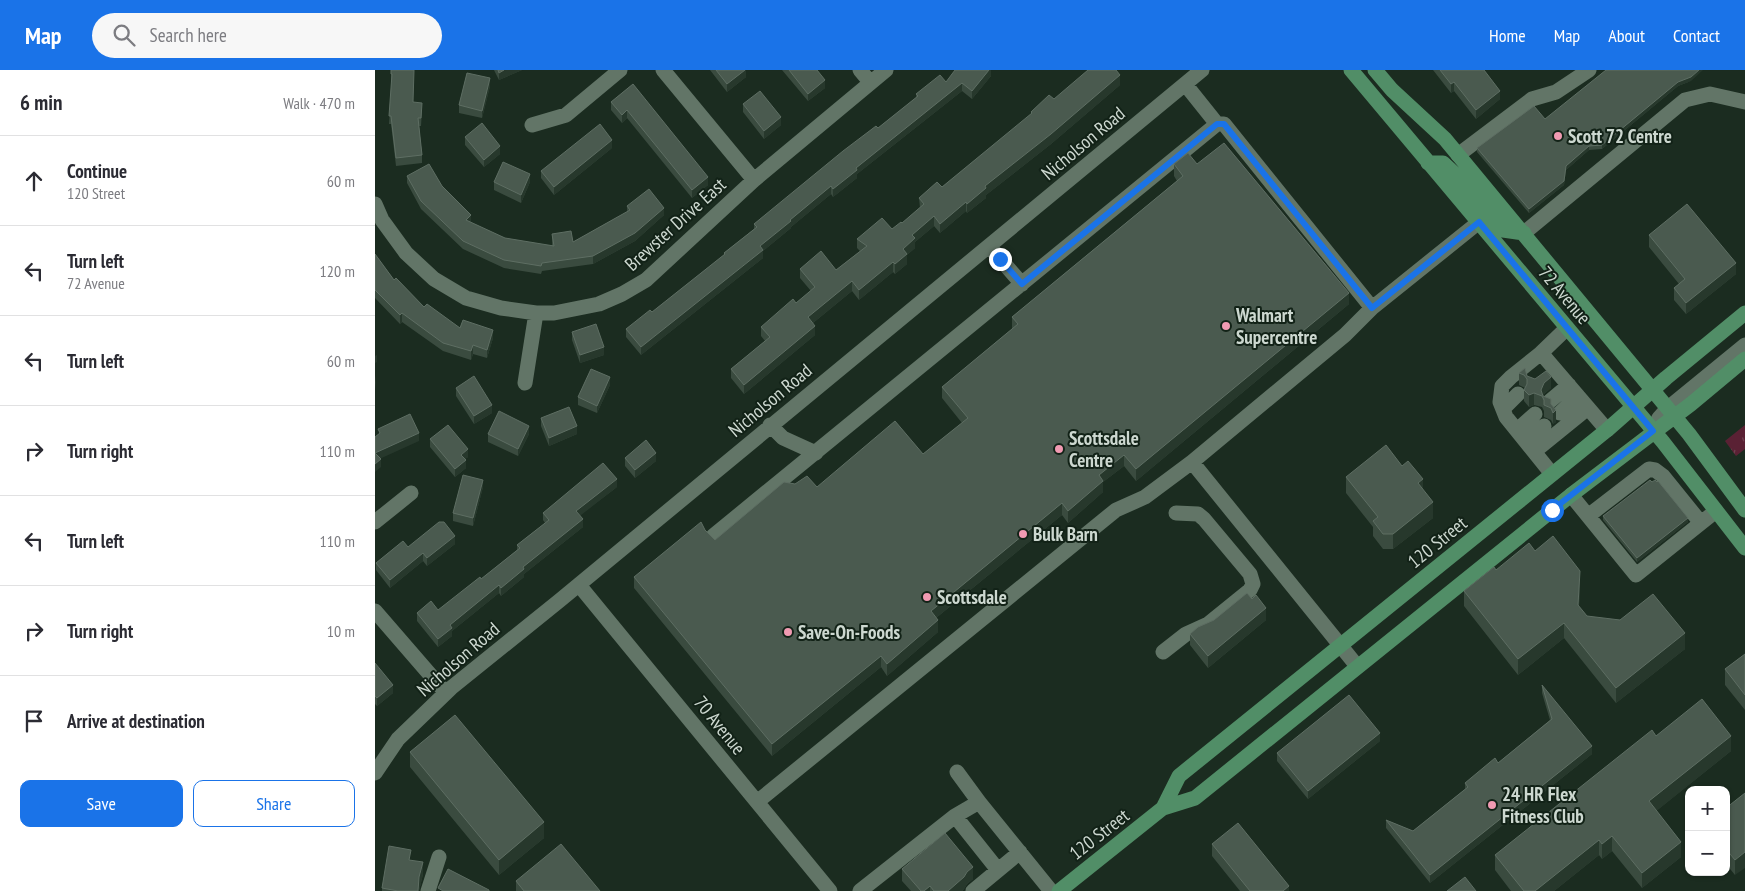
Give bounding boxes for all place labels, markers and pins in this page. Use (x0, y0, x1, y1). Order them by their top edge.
place label: Scott 72 Centre (1568, 124, 1672, 148)
marker: Scott 72 Centre (1552, 130, 1564, 142)
place label: Walmart Supercentre (1235, 303, 1317, 349)
marker: Walmart Supercentre (1220, 320, 1232, 332)
place label: Scottsdale Centre (1069, 426, 1139, 472)
marker: Scottsdale Centre (1053, 443, 1065, 455)
place label: Bulk Barn (1033, 522, 1098, 546)
marker: Bulk Barn (1017, 528, 1029, 540)
place label: Scottsdale (937, 585, 1007, 609)
marker: Scottsdale (921, 591, 933, 603)
place label: Save-On-Foods (798, 620, 900, 644)
marker: Save-On-Foods (782, 626, 794, 638)
place label: 24 HR Flex Fitness Club (1502, 782, 1584, 828)
marker: 24 HR Flex Fitness Club (1486, 799, 1498, 811)

